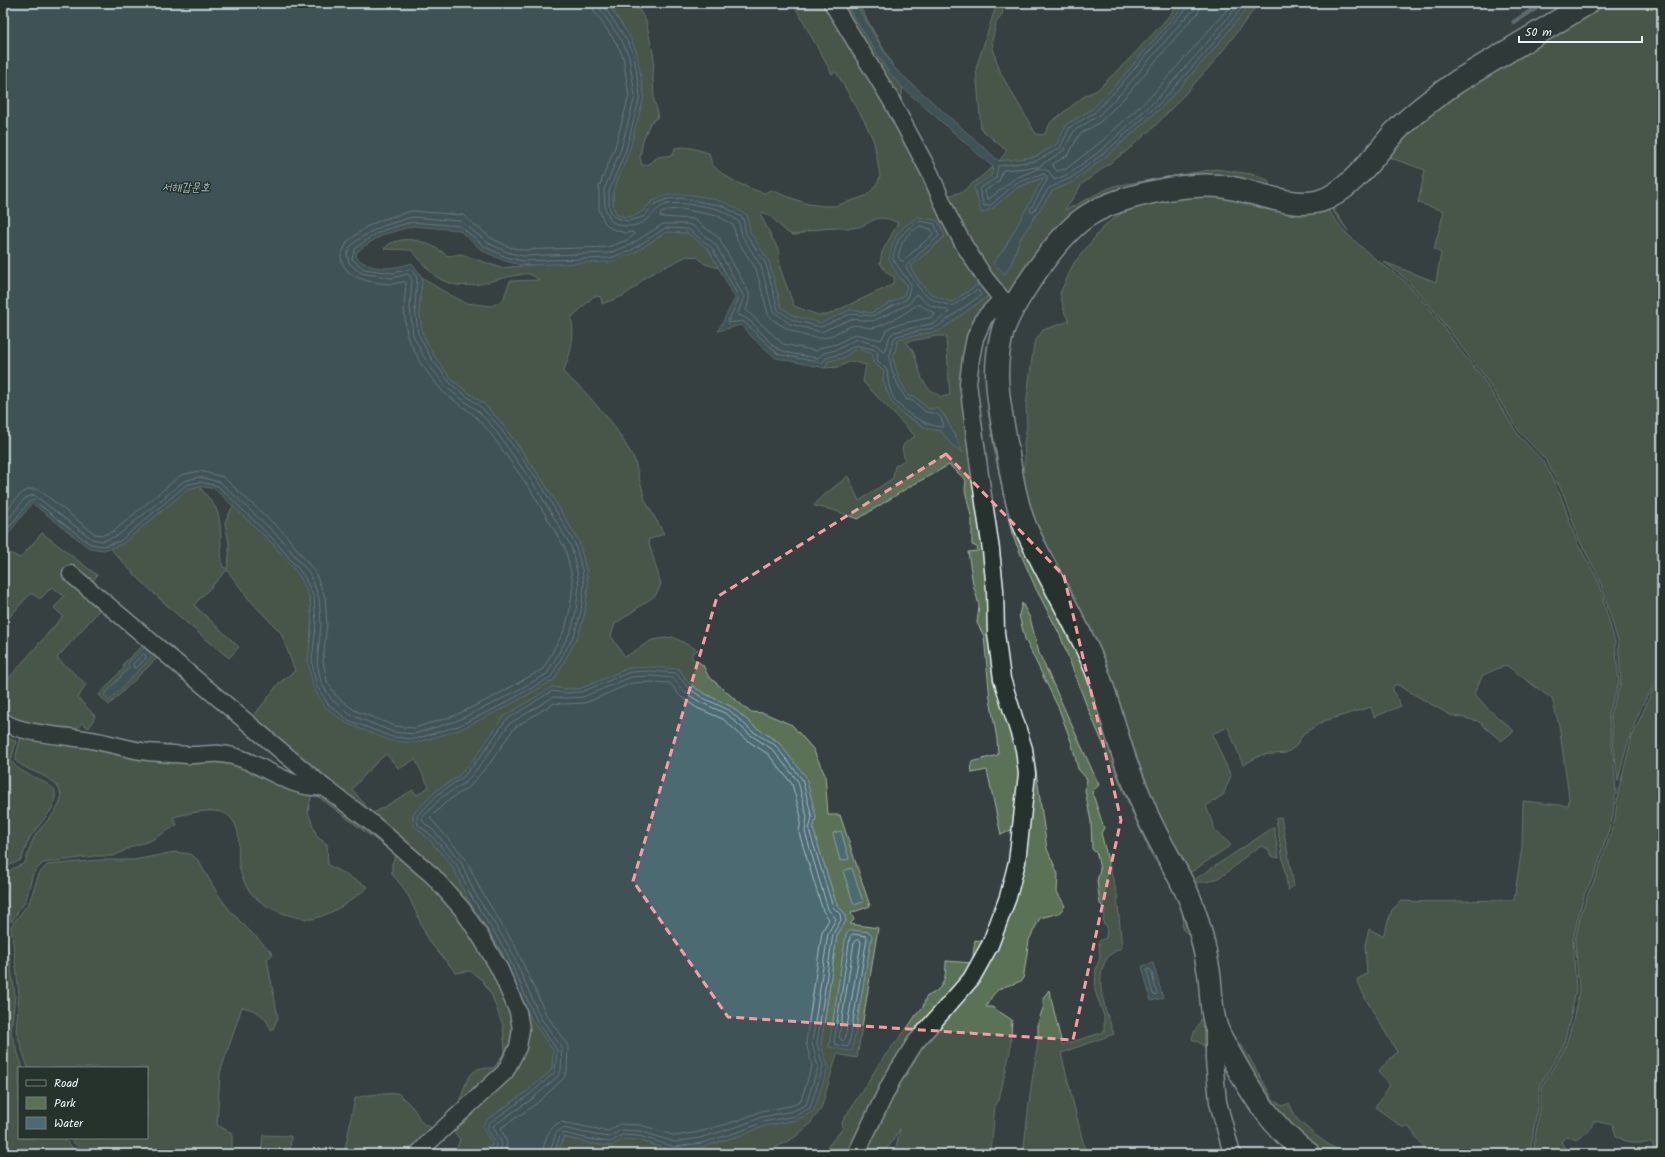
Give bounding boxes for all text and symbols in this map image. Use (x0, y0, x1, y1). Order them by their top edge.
scale bar (1519, 18, 1642, 44)
text: 50 m (1525, 23, 1552, 42)
water label: 서해갑문호 (162, 178, 210, 197)
legend (18, 1067, 148, 1139)
text: Road (54, 1074, 79, 1093)
text: Park (54, 1094, 76, 1113)
text: Water (54, 1114, 84, 1133)

